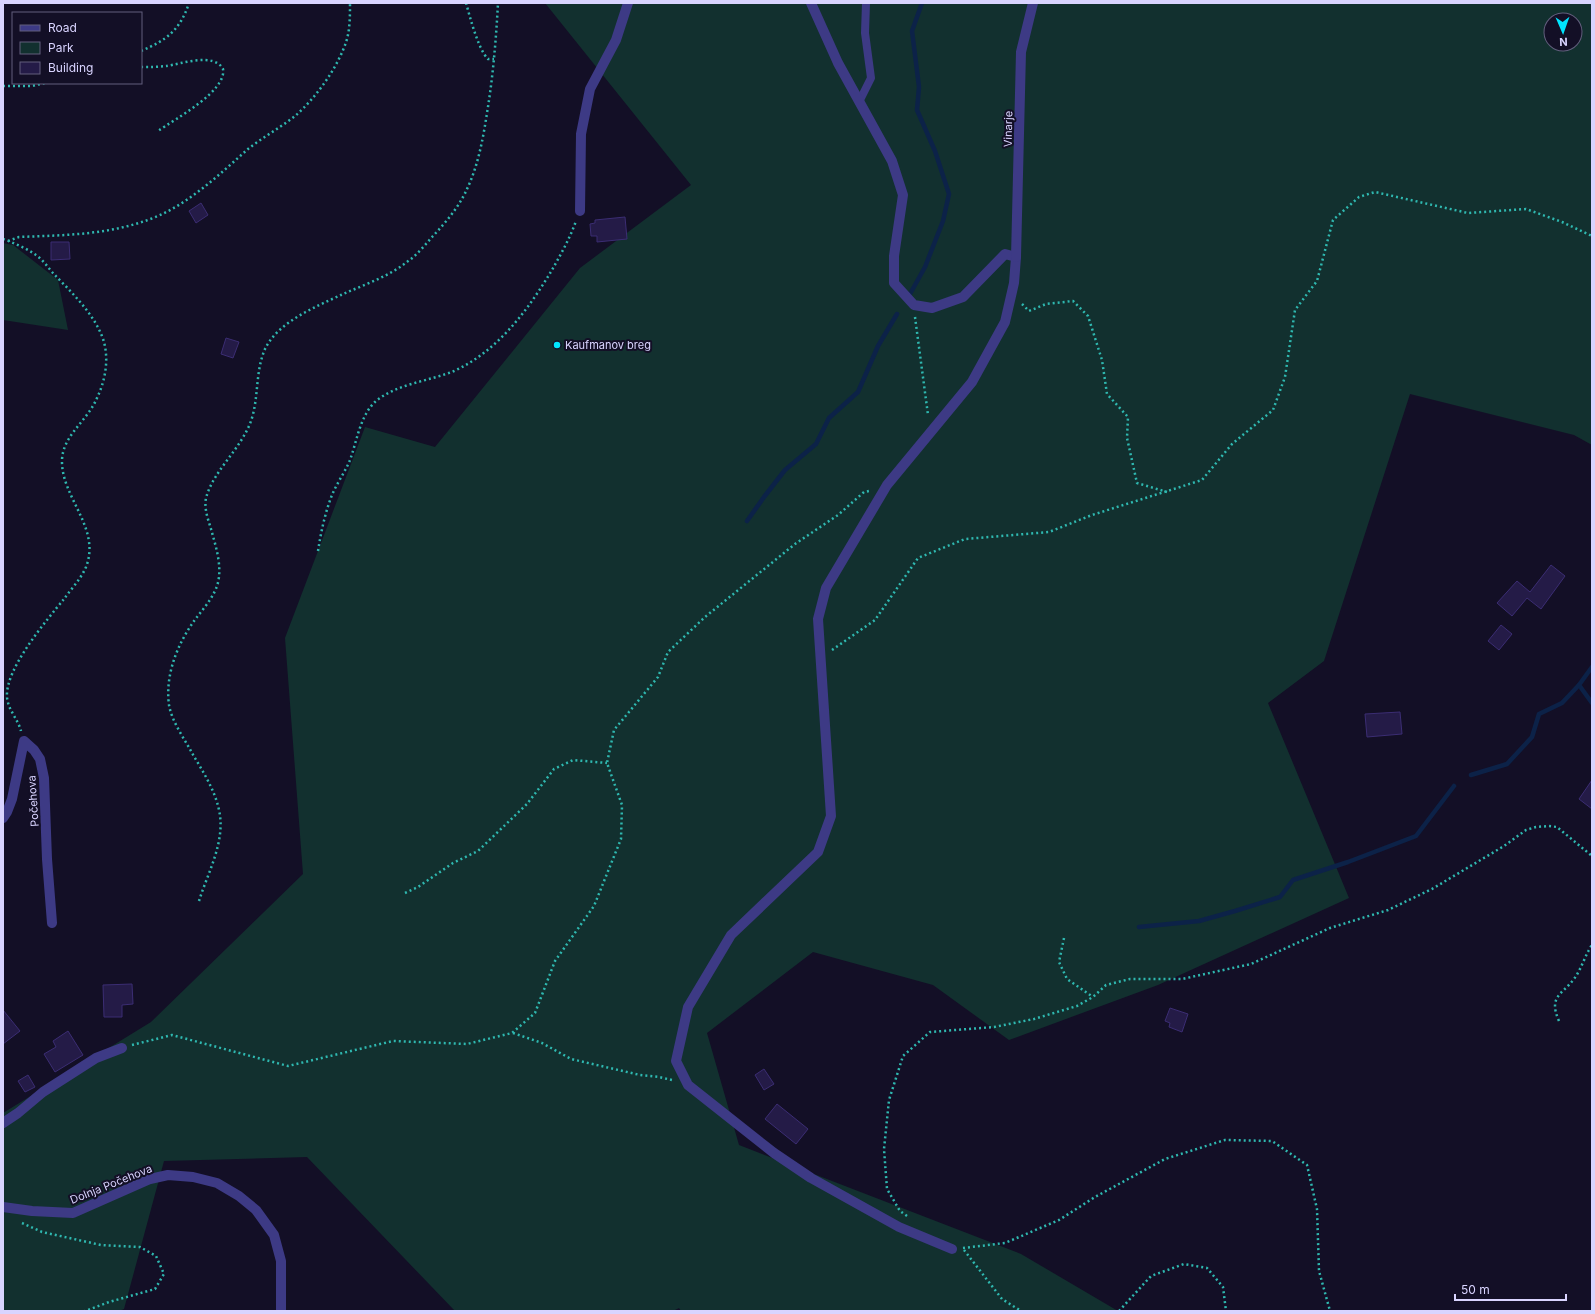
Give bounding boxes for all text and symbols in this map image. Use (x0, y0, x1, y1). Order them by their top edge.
legend (12, 12, 142, 84)
north arrow (1543, 12, 1583, 52)
text: Road (48, 20, 77, 35)
text: N (1559, 35, 1568, 49)
text: Park (48, 40, 74, 55)
text: Building (48, 60, 93, 75)
street label: Vinarje (1001, 111, 1015, 147)
place label: Kaufmanov breg (565, 338, 651, 352)
marker: Kaufmanov breg (552, 340, 562, 350)
street label: Počehova (24, 775, 42, 827)
street label: Dolnja Počehova (68, 1161, 154, 1207)
scale bar (1455, 1276, 1566, 1302)
text: 50 m (1461, 1282, 1490, 1297)

